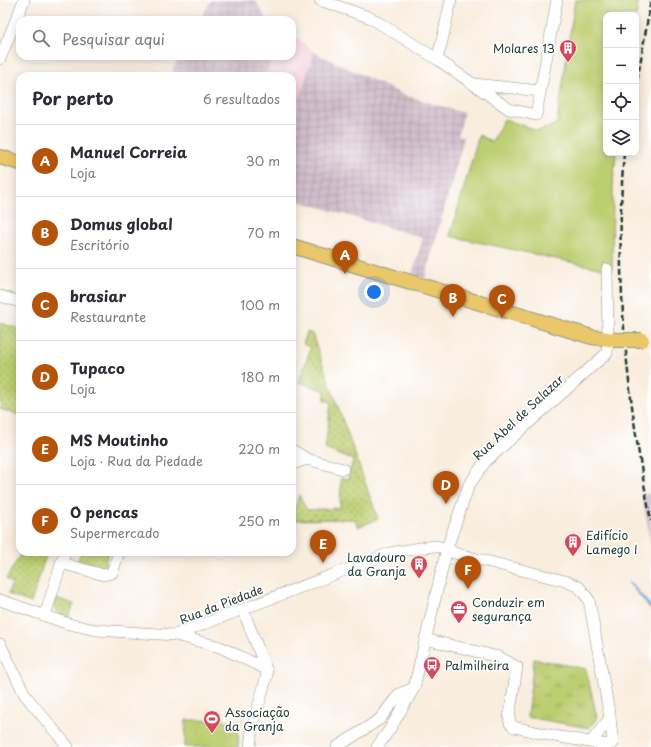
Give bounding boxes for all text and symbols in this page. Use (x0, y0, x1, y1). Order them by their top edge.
map controls (603, 12, 639, 156)
button: + (603, 12, 639, 48)
search box (16, 16, 296, 60)
icon: search (30, 27, 52, 49)
text: Pesquisar aqui (62, 27, 165, 50)
building icon: Molares 13 (558, 38, 578, 63)
place label: Molares 13 (493, 39, 555, 57)
button: − (603, 48, 639, 84)
button: locate (603, 84, 639, 120)
text: Por perto (32, 85, 113, 111)
text: 6 resultados (203, 89, 280, 108)
button: layers (603, 120, 639, 156)
text: Manuel Correia (70, 140, 187, 163)
text: A (40, 151, 50, 170)
text: 30 m (246, 151, 280, 170)
text: Loja (70, 163, 96, 182)
text: Domus global (70, 212, 173, 235)
text: B (41, 223, 49, 242)
text: 70 m (247, 223, 280, 242)
text: Escritório (70, 235, 129, 254)
pin: A (332, 241, 358, 274)
your location (364, 282, 384, 302)
text: brasiar (70, 284, 126, 307)
pin: B (440, 284, 466, 317)
pin: C (489, 285, 515, 318)
text: C (40, 295, 50, 314)
text: 100 m (240, 295, 280, 314)
text: Restaurante (70, 307, 146, 326)
text: Tupaco (70, 356, 125, 379)
text: D (40, 367, 50, 386)
text: 180 m (241, 367, 280, 386)
street label: Rua Abel de Salazar (468, 370, 568, 464)
text: Loja (70, 379, 96, 398)
text: MS Moutinho (70, 428, 168, 451)
text: E (41, 439, 49, 458)
text: 220 m (238, 439, 280, 458)
text: Loja · Rua da Piedade (70, 451, 203, 470)
pin: D (433, 471, 459, 504)
text: O pencas (70, 500, 138, 523)
text: F (41, 511, 49, 530)
text: 250 m (238, 511, 280, 530)
text: Supermercado (70, 523, 160, 542)
place label: Edifício Lamego I (586, 526, 638, 558)
pin: E (310, 530, 336, 563)
building icon: Edifício Lamego I (563, 532, 583, 557)
place label: Lavadouro da Granja (347, 548, 407, 580)
building icon: Lavadouro da Granja (409, 554, 429, 579)
pin: F (455, 556, 481, 589)
street label: Rua da Piedade (177, 580, 265, 628)
place label: Conduzir em segurança (472, 593, 545, 625)
office icon: Conduzir em segurança (449, 599, 469, 624)
bus stop icon: Palmilheira (422, 655, 442, 680)
place label: Palmilheira (445, 656, 510, 674)
place label: Associação da Granja (225, 703, 290, 735)
sports icon: Associação da Granja (202, 709, 222, 734)

